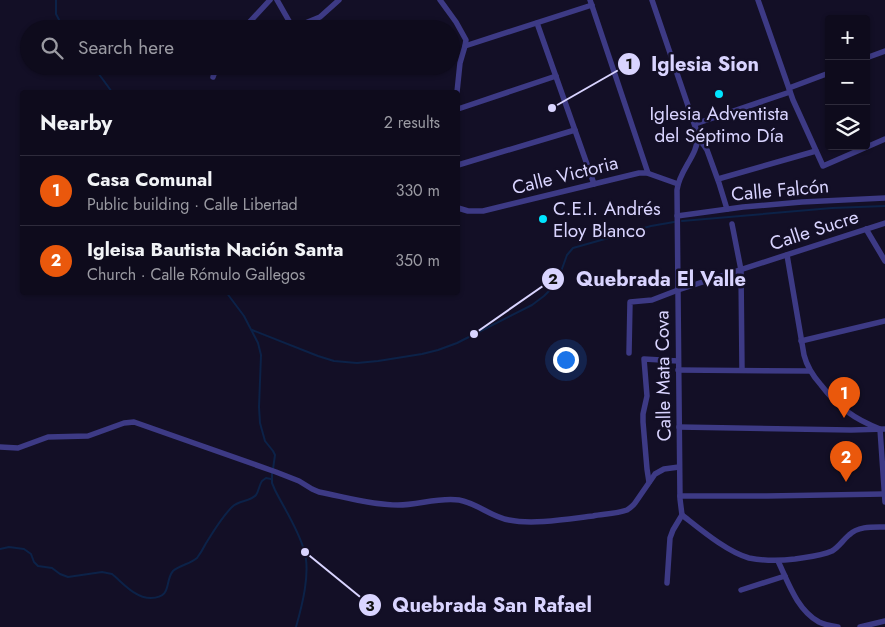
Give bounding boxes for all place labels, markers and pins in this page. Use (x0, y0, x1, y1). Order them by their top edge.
callout: Iglesia Sion (616, 47, 769, 82)
marker: Iglesia Adventista del Séptimo Día (713, 88, 725, 100)
place label: Iglesia Adventista del Séptimo Día (649, 100, 789, 149)
place label: C.E.I. Andrés Eloy Blanco (553, 195, 661, 244)
marker: C.E.I. Andrés Eloy Blanco (537, 213, 549, 225)
callout: Quebrada El Valle (541, 261, 755, 296)
pin: 1 (828, 377, 860, 418)
pin: 2 (830, 441, 862, 482)
callout: Quebrada San Rafael (357, 588, 602, 623)

